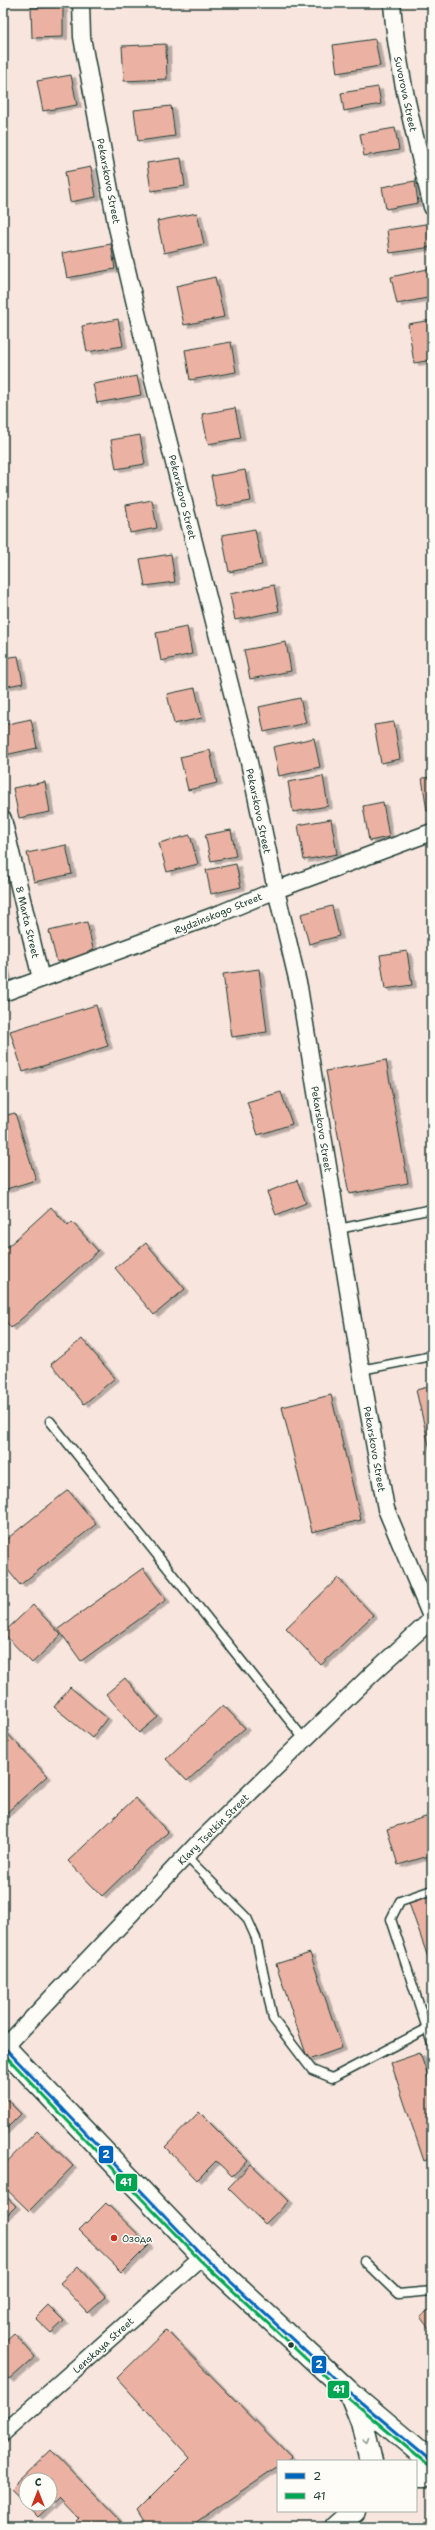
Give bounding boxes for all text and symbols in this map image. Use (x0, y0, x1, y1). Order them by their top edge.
street label: Suvorova Street (391, 55, 420, 133)
street label: Pekarskovo Street (94, 137, 123, 225)
street label: Pekarskovo Street (166, 453, 199, 541)
street label: Pekarskovo Street (243, 767, 274, 855)
street label: 8 Marta Street (13, 885, 42, 959)
street label: Rydzinskogo Street (172, 890, 264, 937)
street label: Pekarskovo Street (308, 1085, 335, 1173)
street label: Pekarskovo Street (361, 1405, 388, 1493)
street label: Klary Tsetkin Street (175, 1791, 252, 1868)
line badge: 2 (98, 2145, 114, 2164)
text: 2 (102, 2147, 110, 2162)
line badge: 41 (115, 2173, 138, 2192)
text: 41 (120, 2175, 132, 2190)
place label: Озода (122, 2232, 153, 2245)
marker: Озода (109, 2233, 119, 2243)
street label: Lenskaya Street (70, 2314, 137, 2376)
unlabelled marker (286, 2340, 296, 2350)
line badge: 2 (311, 2355, 327, 2374)
text: 2 (315, 2357, 323, 2372)
line badge: 41 (327, 2380, 350, 2399)
text: 41 (333, 2382, 345, 2397)
one-way arrow (362, 2437, 371, 2444)
legend (277, 2460, 417, 2512)
text: 2 (313, 2468, 321, 2484)
north arrow (18, 2472, 58, 2512)
text: С (35, 2475, 42, 2490)
text: 41 (313, 2488, 326, 2504)

